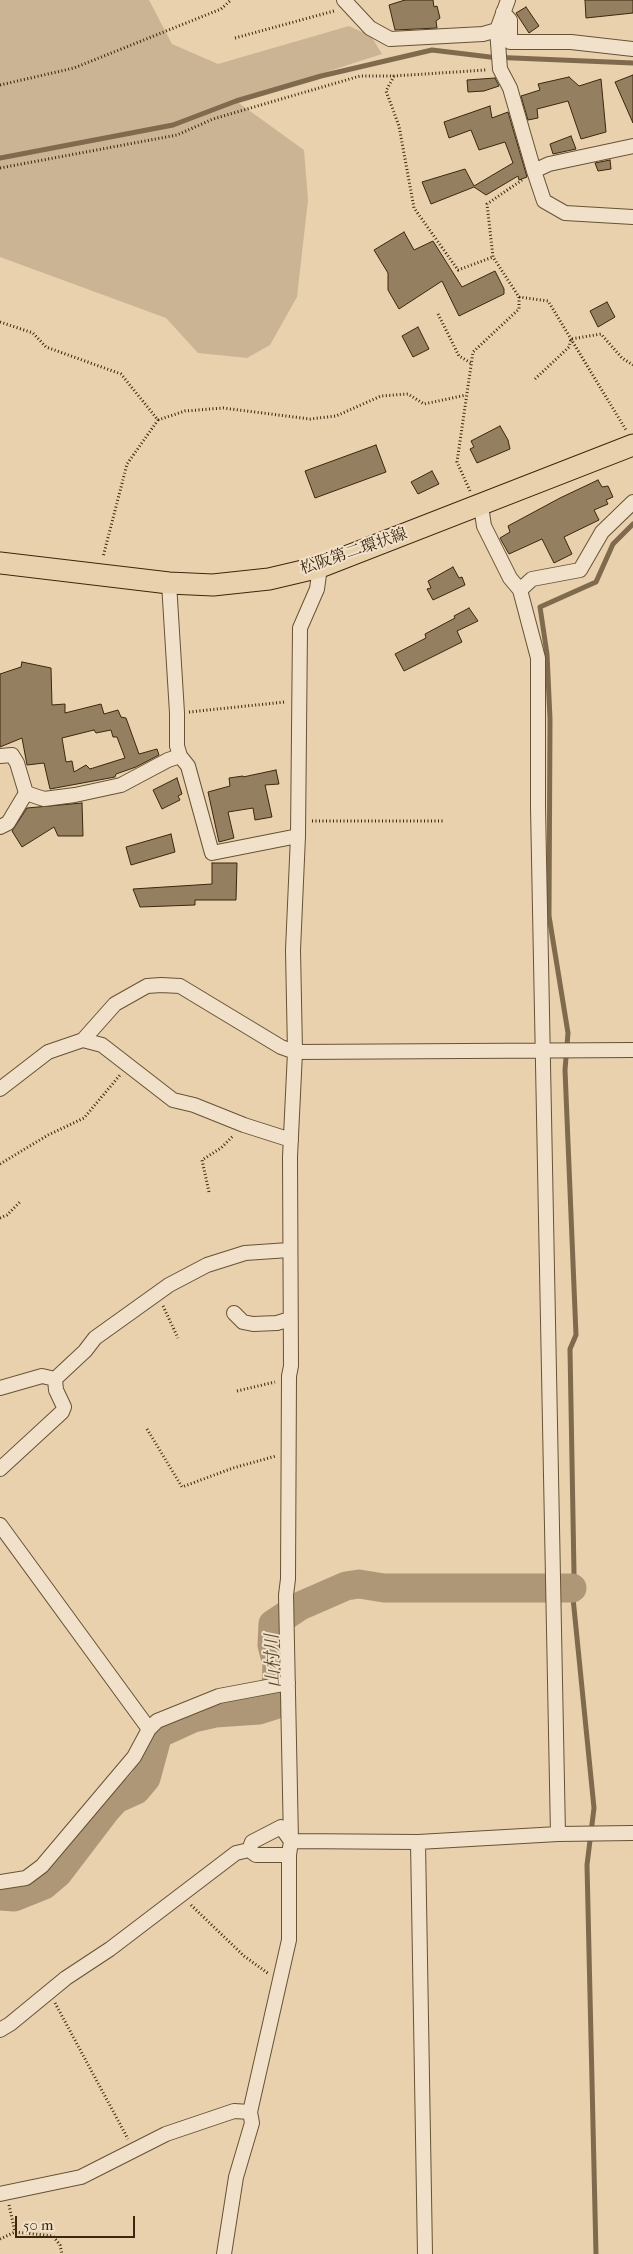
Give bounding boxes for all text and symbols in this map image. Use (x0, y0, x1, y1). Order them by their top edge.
street label: 松阪第二環状線 (298, 525, 410, 579)
water label: 山村川 (262, 1634, 286, 1688)
scale bar (18, 2206, 138, 2238)
text: 50 m (23, 2216, 53, 2234)

